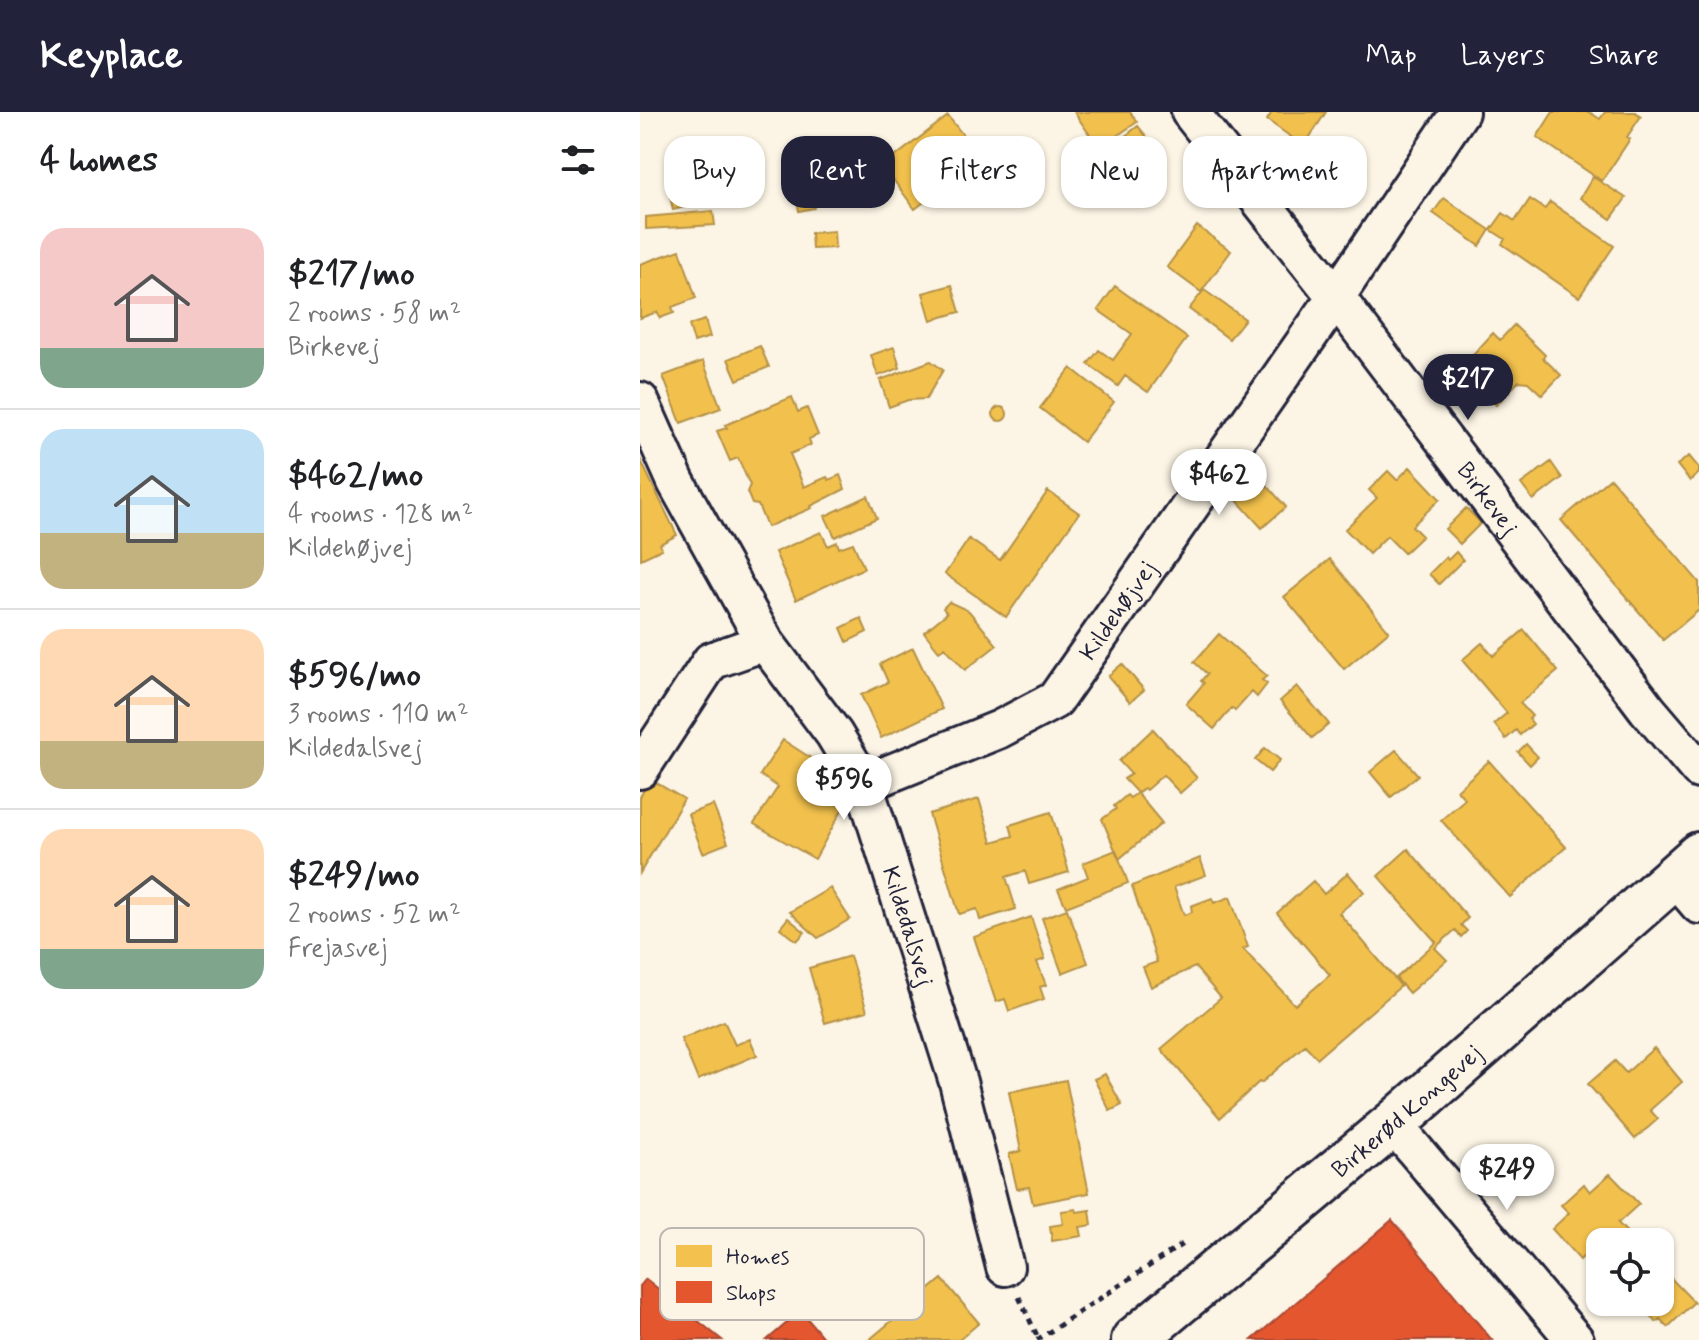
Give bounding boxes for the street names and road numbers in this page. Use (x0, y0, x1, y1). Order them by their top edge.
street label: Birkevej (1449, 456, 1525, 542)
street label: Kildehøjvej (1073, 555, 1164, 667)
street label: Kildedalsvej (874, 863, 941, 990)
street label: Birkerød Kongevej (1326, 1039, 1489, 1186)

